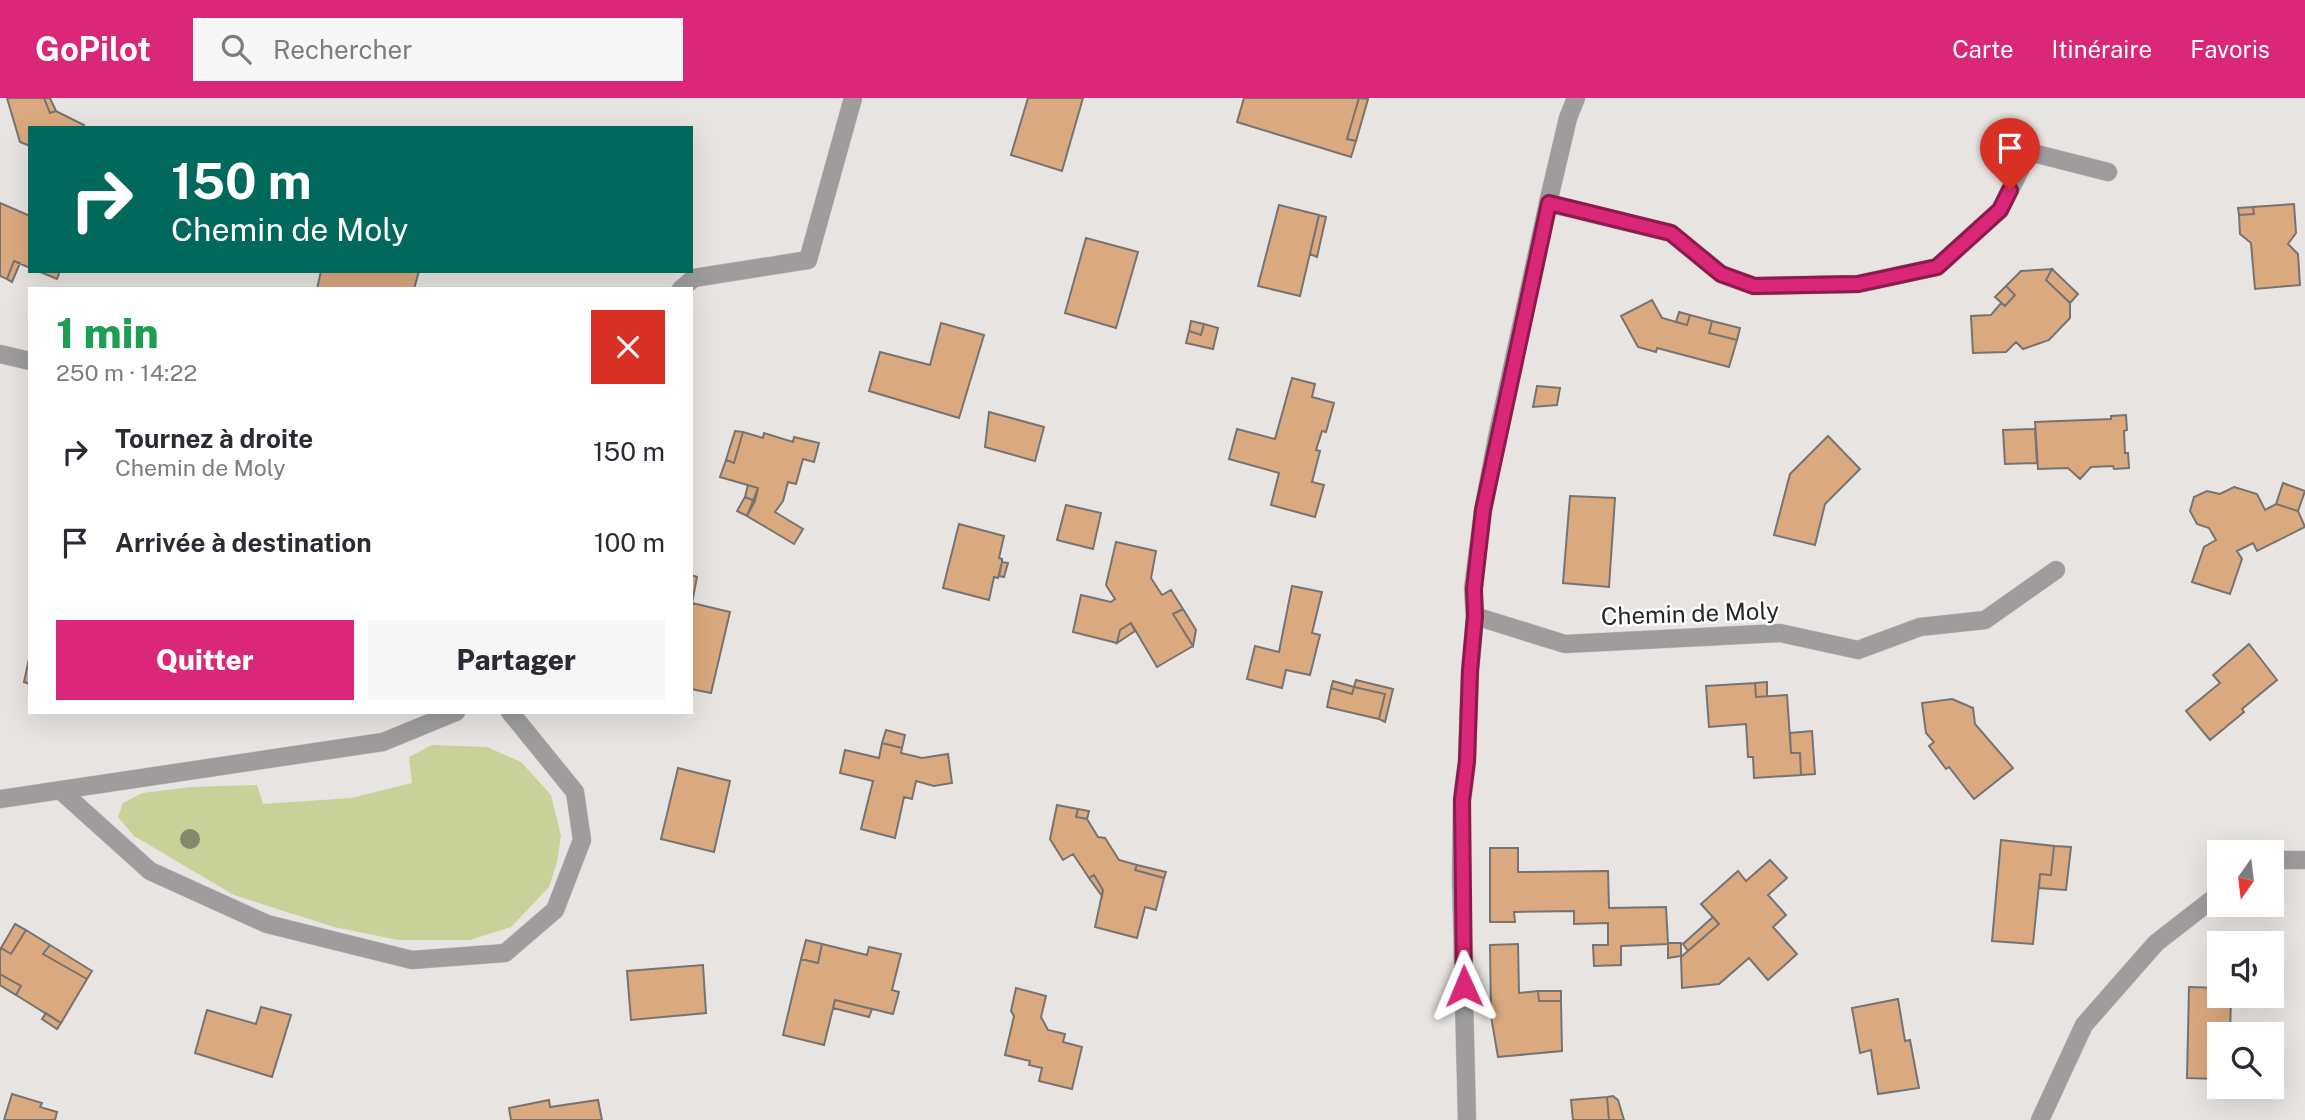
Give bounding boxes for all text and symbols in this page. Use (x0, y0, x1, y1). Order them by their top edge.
search box (193, 18, 683, 81)
text: GoPilot (35, 30, 151, 68)
icon: search (217, 30, 255, 68)
text: Rechercher (273, 34, 412, 65)
text: Carte (1952, 35, 2014, 63)
text: Itinéraire (2052, 35, 2152, 63)
text: Favoris (2190, 35, 2270, 63)
pin (1980, 118, 2040, 190)
icon: arrive (1991, 129, 2029, 167)
text: 150 m (171, 152, 312, 210)
icon: right (56, 154, 147, 245)
text: Chemin de Moly (171, 211, 408, 248)
text: 1 min (56, 308, 159, 357)
button: close (591, 310, 665, 384)
text: 250 m · 14:22 (56, 359, 197, 386)
text: Tournez à droite (115, 423, 313, 454)
icon: right (56, 433, 94, 471)
text: 150 m (593, 436, 665, 467)
text: Chemin de Moly (115, 454, 286, 481)
icon: arrive (56, 524, 94, 562)
text: Arrivée à destination (115, 527, 372, 558)
text: 100 m (594, 527, 665, 558)
street label: Chemin de Moly (1600, 596, 1780, 630)
button: Quitter (56, 620, 354, 700)
button: Partager (368, 620, 665, 700)
north arrow (2207, 840, 2284, 917)
map controls (2207, 840, 2284, 1099)
button: sound (2207, 931, 2284, 1008)
position arrow (1427, 949, 1501, 1023)
button: search (2207, 1022, 2284, 1099)

